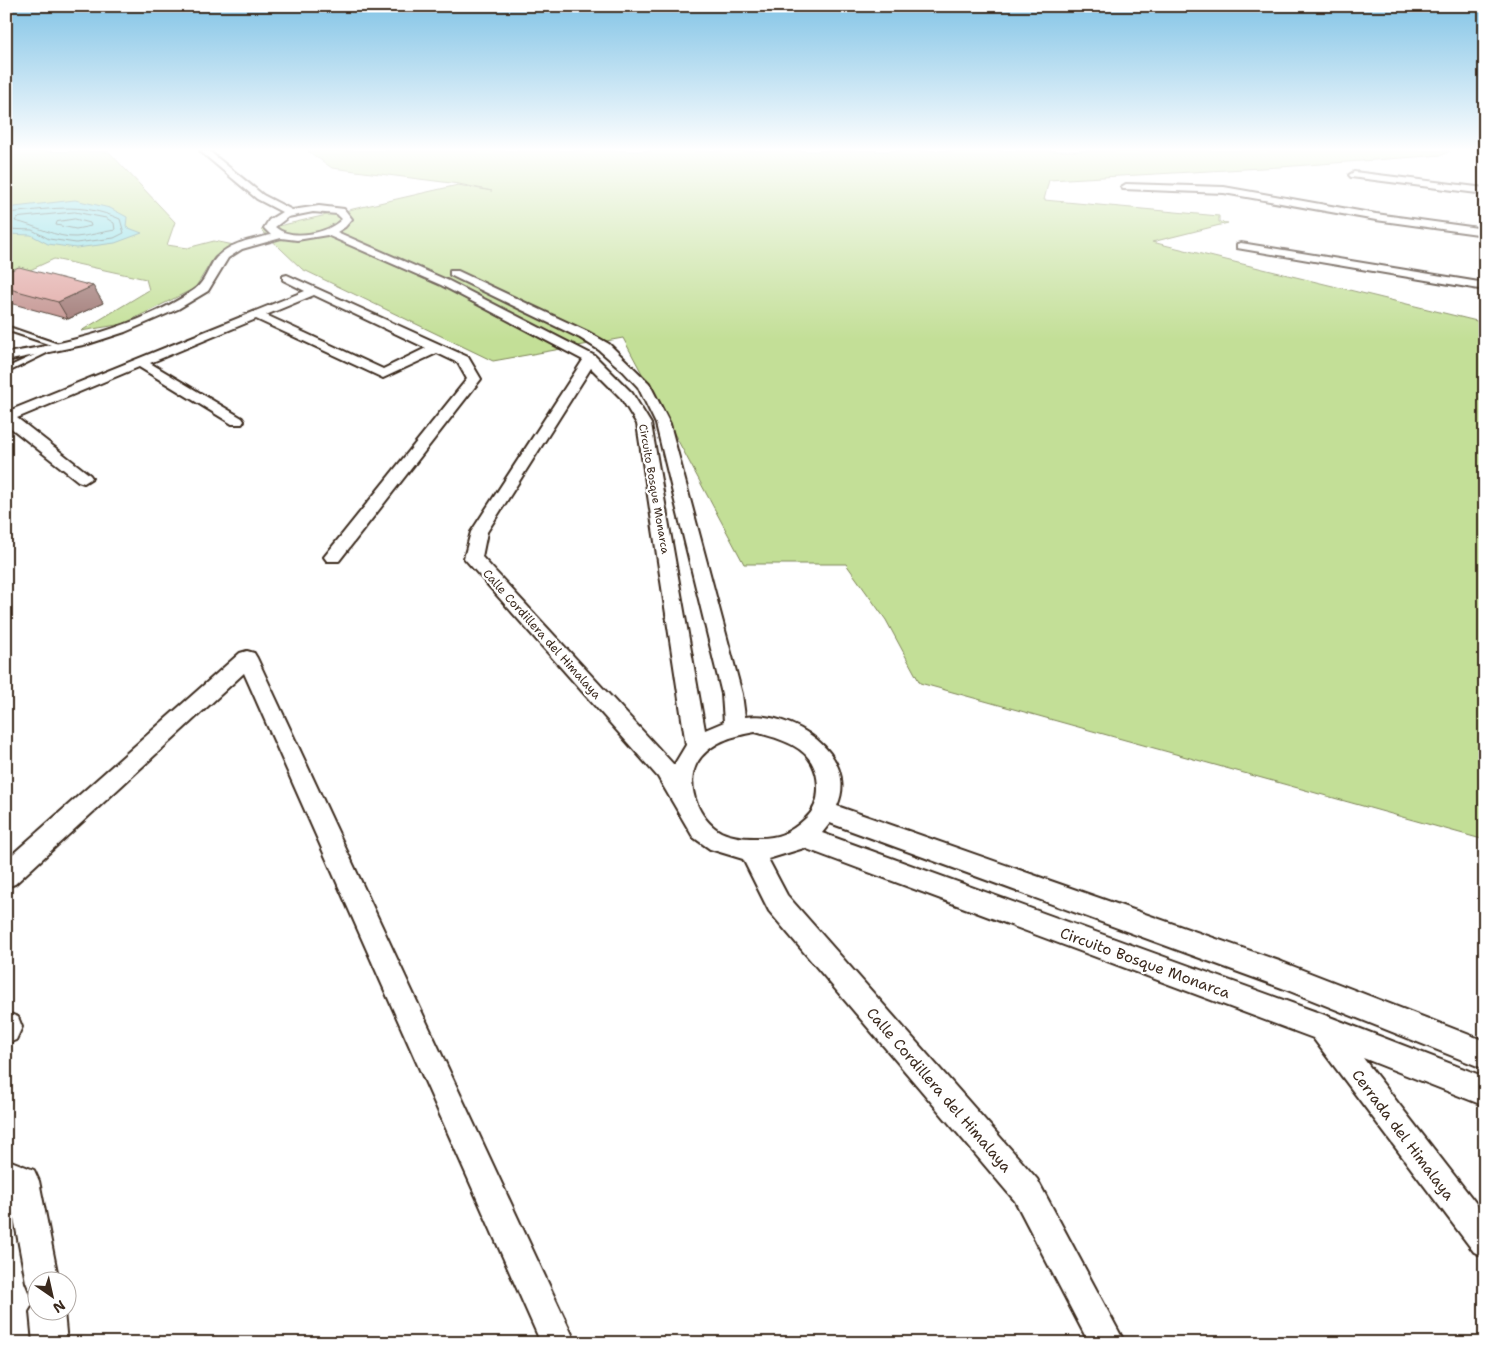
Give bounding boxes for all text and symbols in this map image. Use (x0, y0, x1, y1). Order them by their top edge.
street label: Circuito Bosque Monarca (635, 423, 673, 555)
street label: Calle Cordillera del Himalaya (479, 566, 605, 703)
street label: Circuito Bosque Monarca (1057, 923, 1233, 1003)
street label: Calle Cordillera del Himalaya (862, 1003, 1017, 1177)
street label: Cerrada del Himalaya (1347, 1066, 1459, 1205)
north arrow (28, 1272, 78, 1322)
text: N (50, 1296, 69, 1317)

